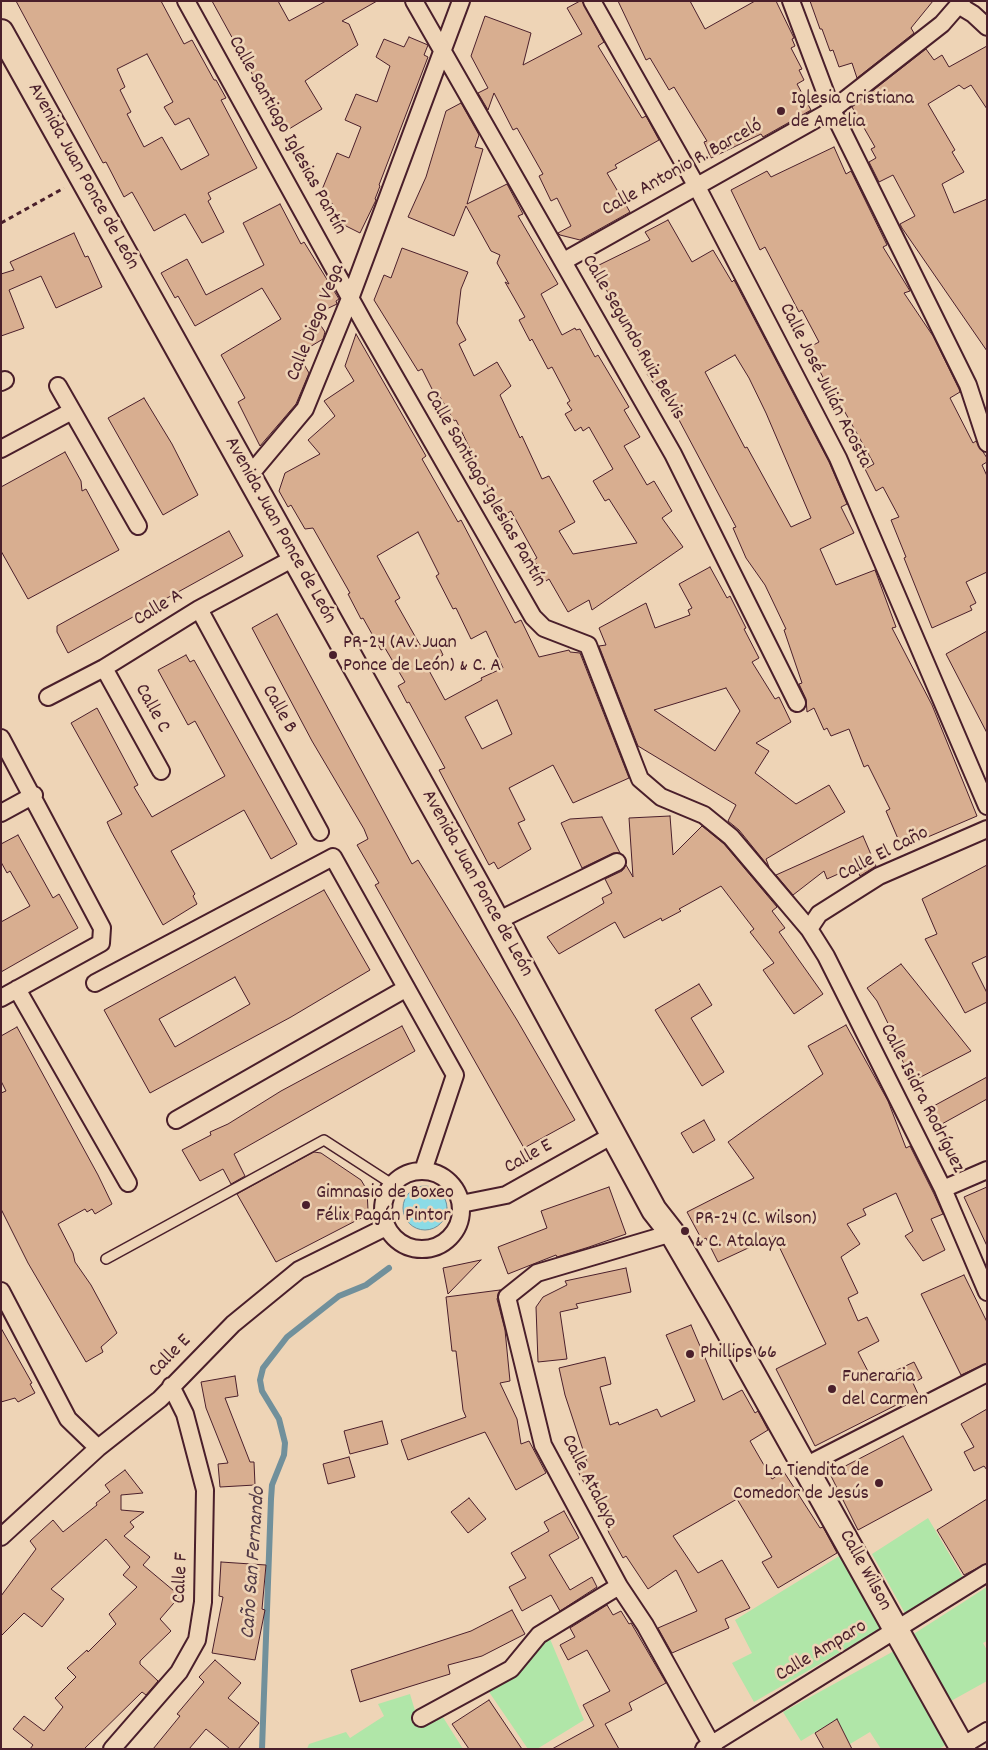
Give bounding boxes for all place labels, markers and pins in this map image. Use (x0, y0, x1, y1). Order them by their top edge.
place label: Iglesia Cristiana de Amelia (791, 88, 914, 135)
marker: Iglesia Cristiana de Amelia (775, 105, 787, 117)
place label: PR-24 (Av. Juan Ponce de León) & C. A (343, 632, 501, 679)
marker: PR-24 (Av. Juan Ponce de León) & C. A (327, 649, 339, 661)
place label: Gimnasio de Boxeo Félix Pagán Pintor (316, 1182, 454, 1229)
marker: Gimnasio de Boxeo Félix Pagán Pintor (300, 1199, 312, 1211)
place label: PR-24 (C. Wilson) & C. Atalaya (695, 1208, 817, 1255)
marker: PR-24 (C. Wilson) & C. Atalaya (679, 1225, 691, 1237)
place label: Phillips 66 (700, 1342, 777, 1366)
marker: Phillips 66 (684, 1348, 696, 1360)
place label: Funeraria del Carmen (842, 1366, 928, 1413)
marker: Funeraria del Carmen (826, 1383, 838, 1395)
place label: La Tiendita de Comedor de Jesús (733, 1460, 869, 1507)
marker: La Tiendita de Comedor de Jesús (873, 1477, 885, 1489)

